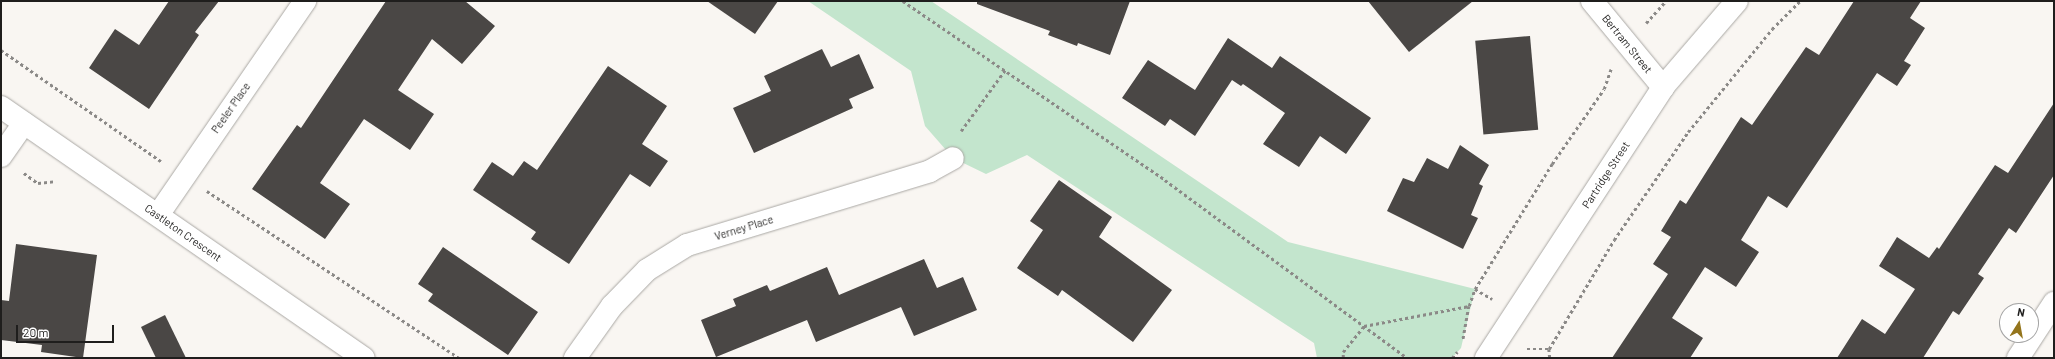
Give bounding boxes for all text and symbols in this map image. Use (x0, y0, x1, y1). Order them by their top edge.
street label: Bertram Street (1599, 12, 1655, 76)
street label: Peeler Place (209, 80, 253, 136)
street label: Partridge Street (1579, 139, 1633, 211)
street label: Castleton Crescent (142, 202, 224, 264)
street label: Verney Place (713, 213, 775, 243)
north arrow (1999, 303, 2039, 343)
text: N (2016, 305, 2026, 319)
scale bar (18, 317, 116, 343)
text: 20 m (23, 325, 49, 339)

